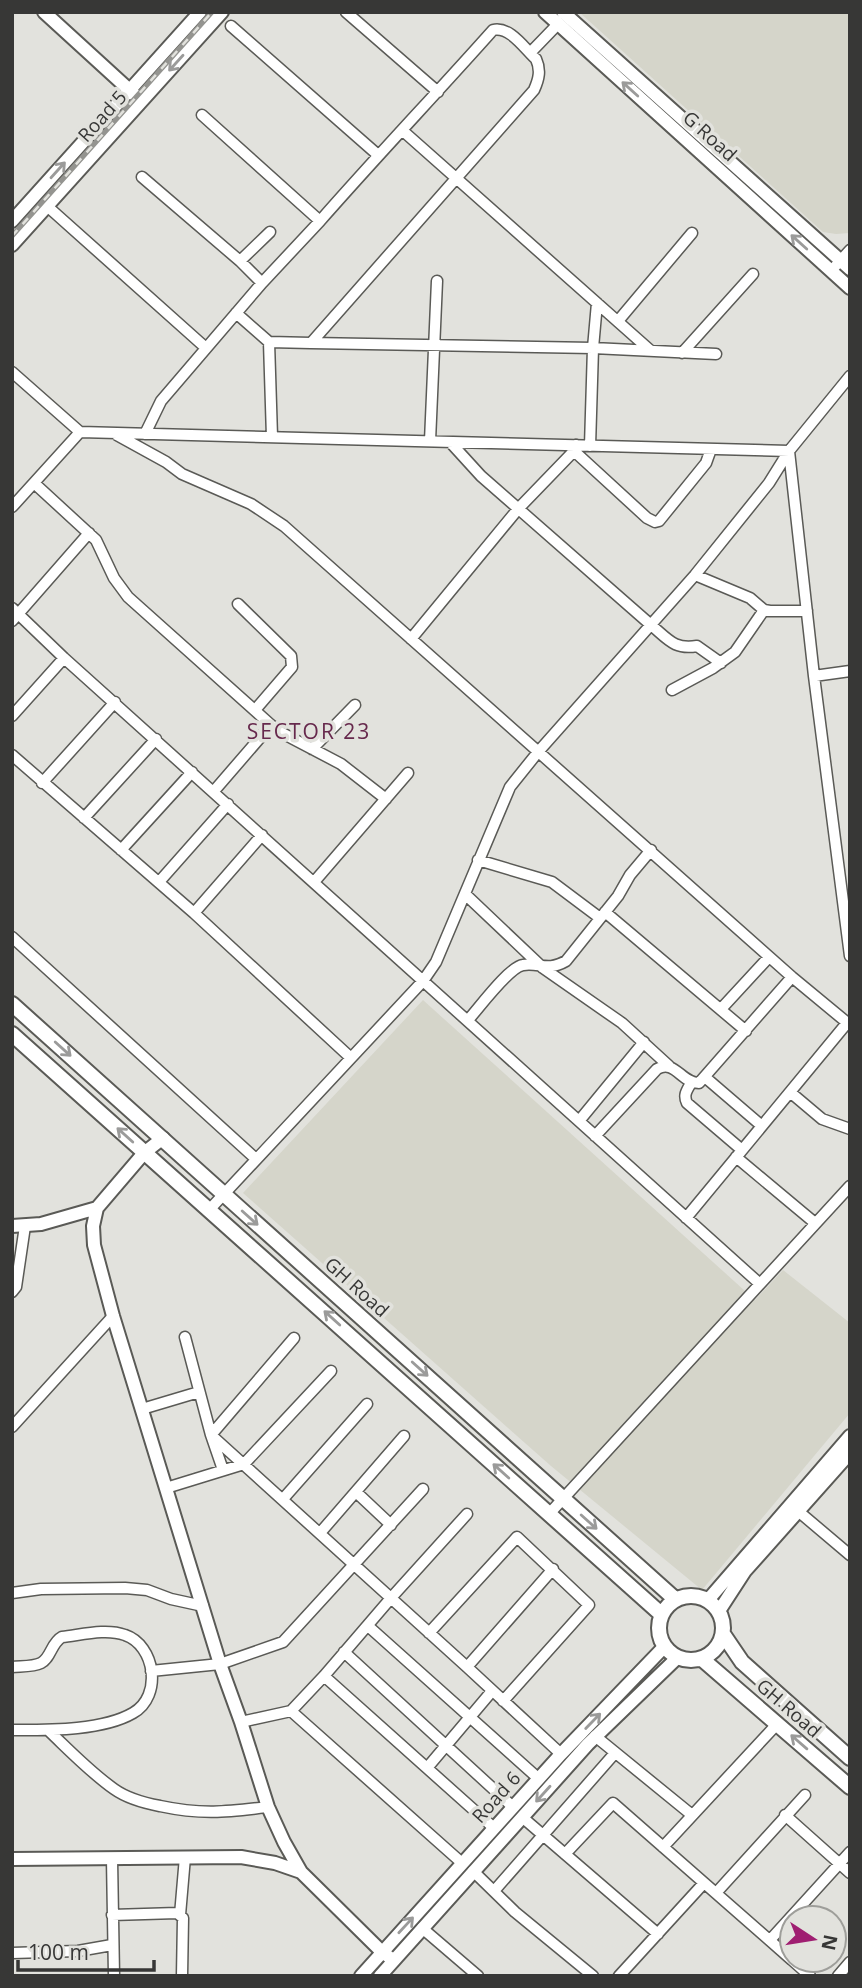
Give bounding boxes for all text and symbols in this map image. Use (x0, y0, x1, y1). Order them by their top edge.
one-way arrow (168, 54, 184, 72)
one-way arrow (622, 81, 640, 97)
street label: Road 5 (72, 85, 132, 147)
street label: G Road (677, 105, 743, 167)
one-way arrow (50, 161, 66, 179)
one-way arrow (790, 234, 808, 250)
district label: SECTOR 23 (247, 717, 371, 745)
one-way arrow (54, 1041, 72, 1057)
one-way arrow (116, 1127, 134, 1143)
one-way arrow (241, 1210, 259, 1226)
street label: GH Road (319, 1251, 395, 1323)
one-way arrow (324, 1310, 341, 1327)
one-way arrow (411, 1361, 428, 1378)
one-way arrow (493, 1462, 510, 1479)
one-way arrow (580, 1514, 598, 1530)
street label: GH Road (751, 1673, 827, 1743)
one-way arrow (585, 1712, 601, 1730)
one-way arrow (790, 1734, 808, 1750)
street label: Road 6 (466, 1766, 526, 1828)
one-way arrow (535, 1784, 551, 1802)
north arrow (778, 1904, 848, 1974)
one-way arrow (397, 1917, 414, 1934)
scale bar (18, 1928, 154, 1972)
text: N (815, 1932, 844, 1953)
text: 100 m (28, 1938, 89, 1966)

